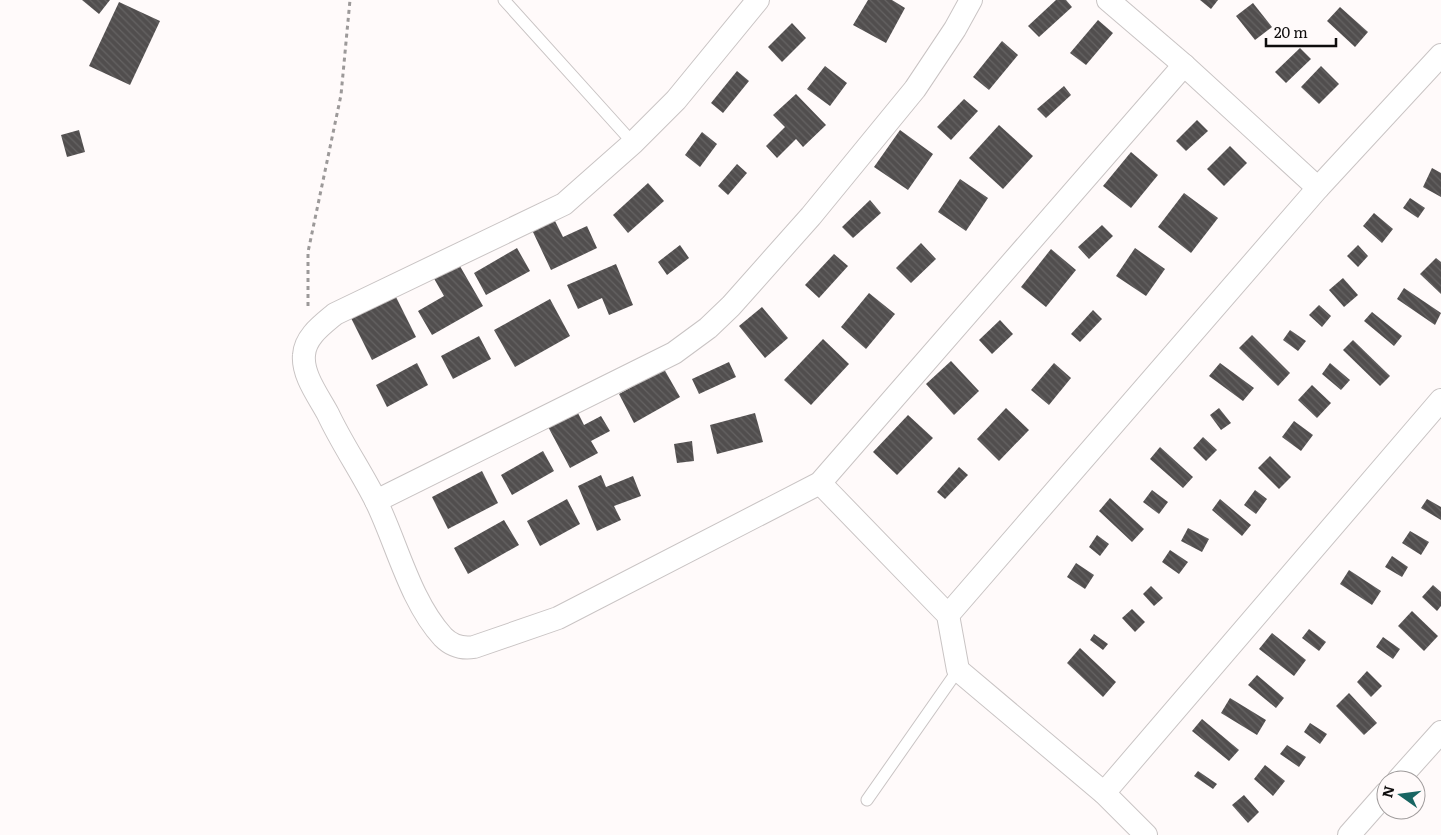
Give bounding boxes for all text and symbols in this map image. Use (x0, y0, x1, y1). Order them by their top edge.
scale bar (1266, 15, 1336, 47)
text: 20 m (1274, 20, 1308, 43)
north arrow (1376, 770, 1426, 820)
text: N (1376, 783, 1399, 800)

